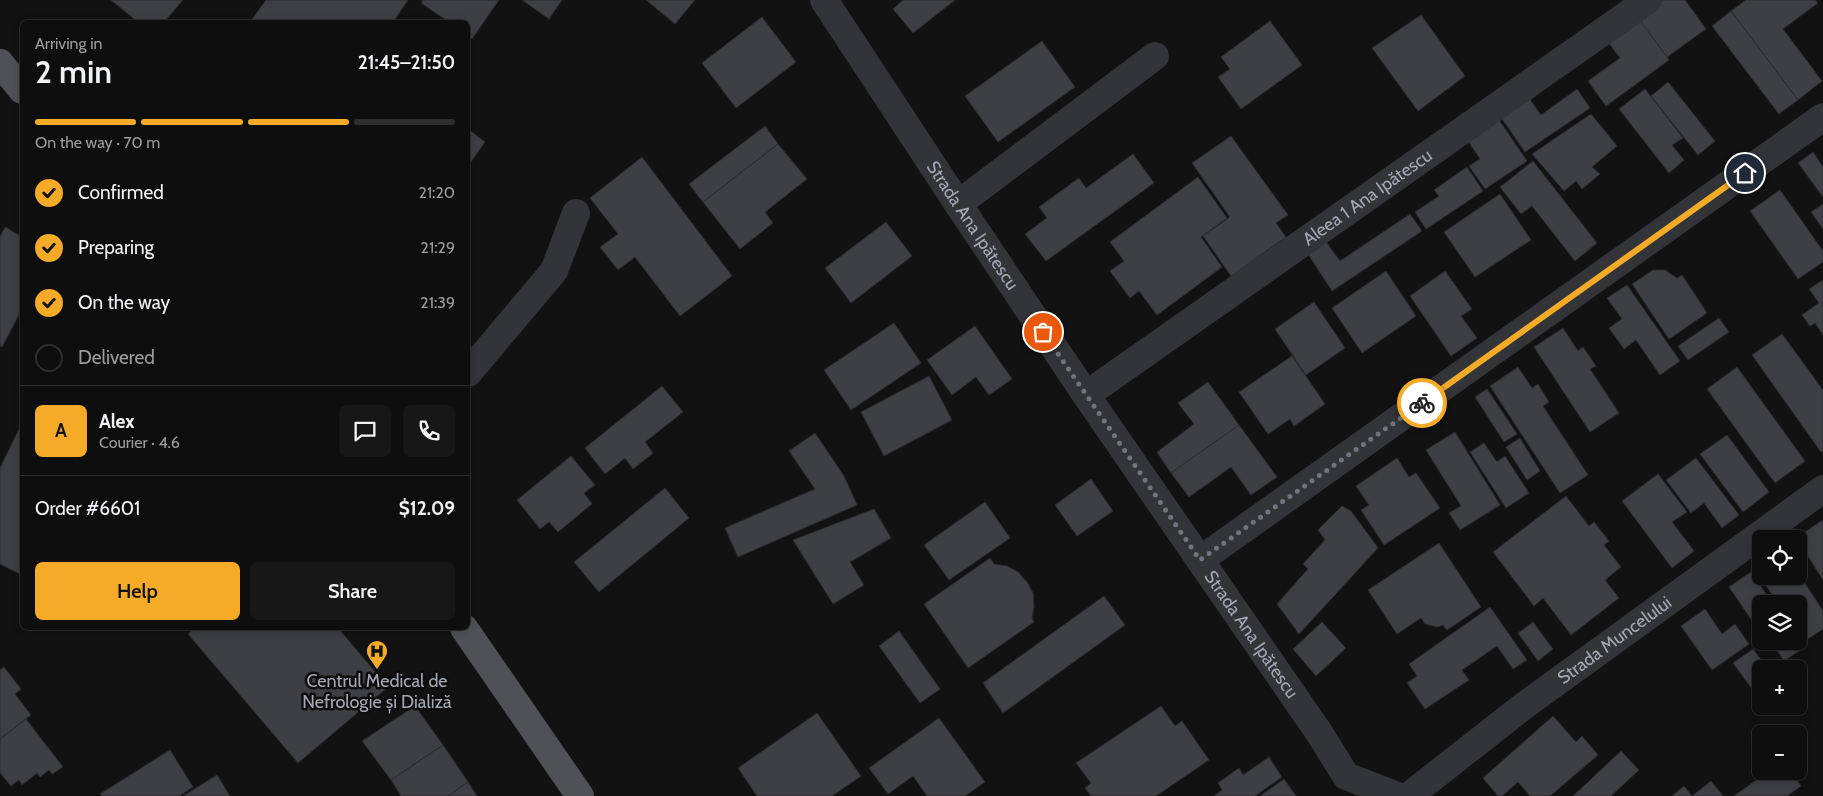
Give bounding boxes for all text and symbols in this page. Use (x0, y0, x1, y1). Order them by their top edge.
text: Arriving in (35, 34, 102, 53)
text: 21:45–21:50 (358, 51, 455, 74)
text: 2 min (35, 52, 112, 91)
text: On the way · 70 m (35, 133, 160, 152)
street label: Aleea 1 Ana Ipătescu (1298, 144, 1436, 250)
pin (1724, 152, 1766, 194)
street label: Strada Ana Ipătescu (922, 157, 1023, 294)
icon: home (1731, 159, 1759, 187)
icon: check (35, 179, 63, 207)
text: Confirmed (78, 181, 164, 204)
text: 21:20 (419, 183, 455, 202)
icon: check (35, 234, 63, 262)
text: Preparing (78, 236, 154, 259)
text: 21:29 (421, 238, 455, 257)
icon: check (35, 289, 63, 317)
text: On the way (78, 291, 170, 314)
text: 21:39 (420, 293, 455, 312)
pin (1022, 311, 1064, 353)
icon: bag (1029, 318, 1057, 346)
text: Delivered (78, 346, 155, 369)
courier (1397, 378, 1447, 428)
icon: bike (1408, 389, 1436, 417)
button: chat (339, 405, 391, 457)
button: phone (403, 405, 455, 457)
text: Alex (99, 410, 135, 433)
text: A (55, 419, 67, 442)
text: Courier · 4.6 (99, 433, 180, 452)
text: Order #6601 (35, 497, 140, 520)
text: $12.09 (399, 497, 455, 520)
map controls (1752, 530, 1807, 780)
button: locate (1752, 530, 1807, 585)
button: Help (35, 562, 240, 620)
button: Share (250, 562, 455, 620)
street label: Strada Ana Ipătescu (1200, 566, 1303, 703)
street label: Strada Muncelului (1553, 591, 1676, 689)
button: layers (1752, 595, 1807, 650)
hospital icon: Centrul Medical de Nefrologie și Dializă (365, 639, 389, 670)
button: + (1752, 660, 1807, 715)
place label: Centrul Medical de Nefrologie și Dializă (302, 670, 452, 714)
button: − (1752, 725, 1807, 780)

